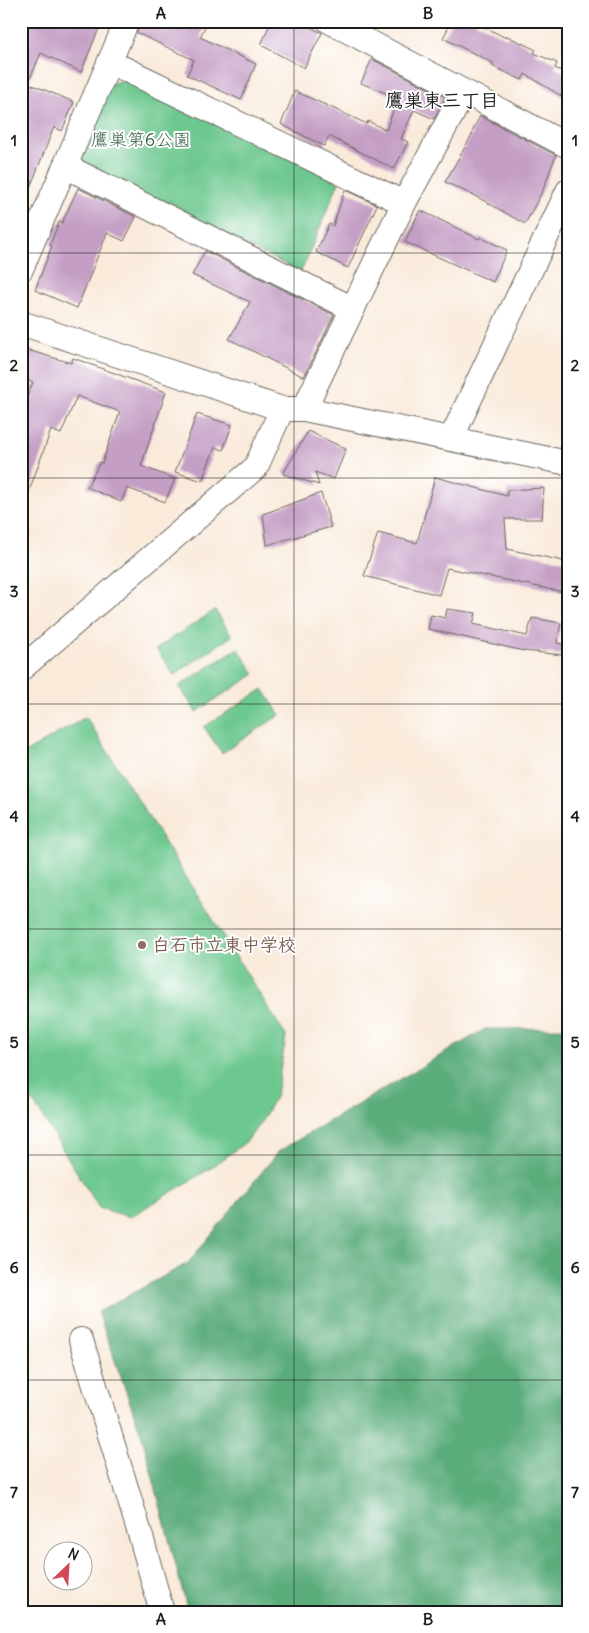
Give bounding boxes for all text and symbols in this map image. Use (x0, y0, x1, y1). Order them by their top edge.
text: A (156, 3, 166, 23)
text: B (423, 3, 434, 23)
district label: 鷹巣東三丁目 (385, 88, 499, 112)
park label: 鷹巣第6公園 (91, 128, 191, 151)
text: 1 (11, 130, 17, 150)
text: 1 (572, 130, 578, 150)
text: 2 (10, 355, 19, 375)
text: 2 (571, 355, 580, 375)
text: 3 (9, 581, 19, 601)
text: 3 (570, 581, 580, 601)
text: 4 (9, 806, 19, 826)
text: 4 (570, 806, 580, 826)
place label: 白石市立東中学校 (152, 933, 296, 956)
marker: 白石市立東中学校 (136, 939, 148, 951)
text: 5 (9, 1032, 19, 1052)
text: 5 (570, 1032, 580, 1052)
text: 6 (9, 1257, 19, 1277)
text: 6 (570, 1257, 580, 1277)
text: 7 (10, 1482, 18, 1502)
text: 7 (571, 1482, 579, 1502)
north arrow (42, 1540, 92, 1590)
text: N (65, 1544, 82, 1564)
text: A (156, 1609, 166, 1629)
text: B (423, 1609, 434, 1629)

